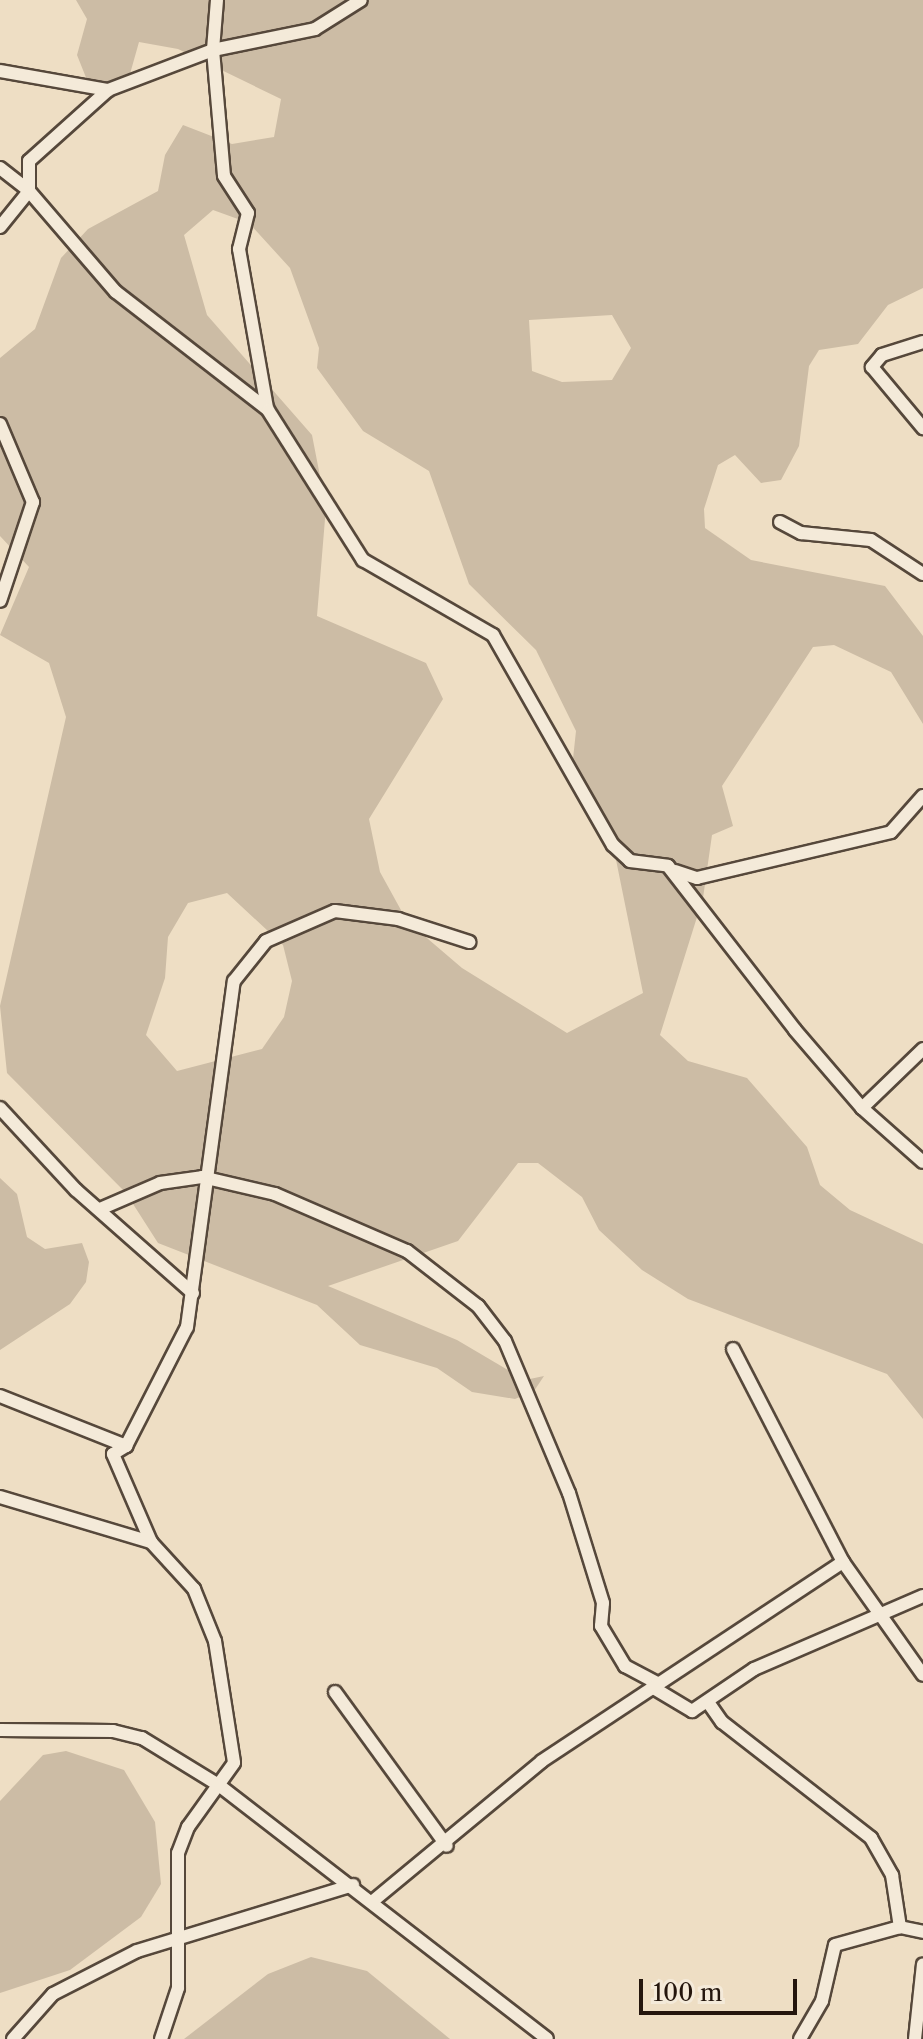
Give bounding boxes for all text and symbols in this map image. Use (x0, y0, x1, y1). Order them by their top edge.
scale bar (643, 1963, 801, 2013)
text: 100 m (653, 1978, 722, 2007)

